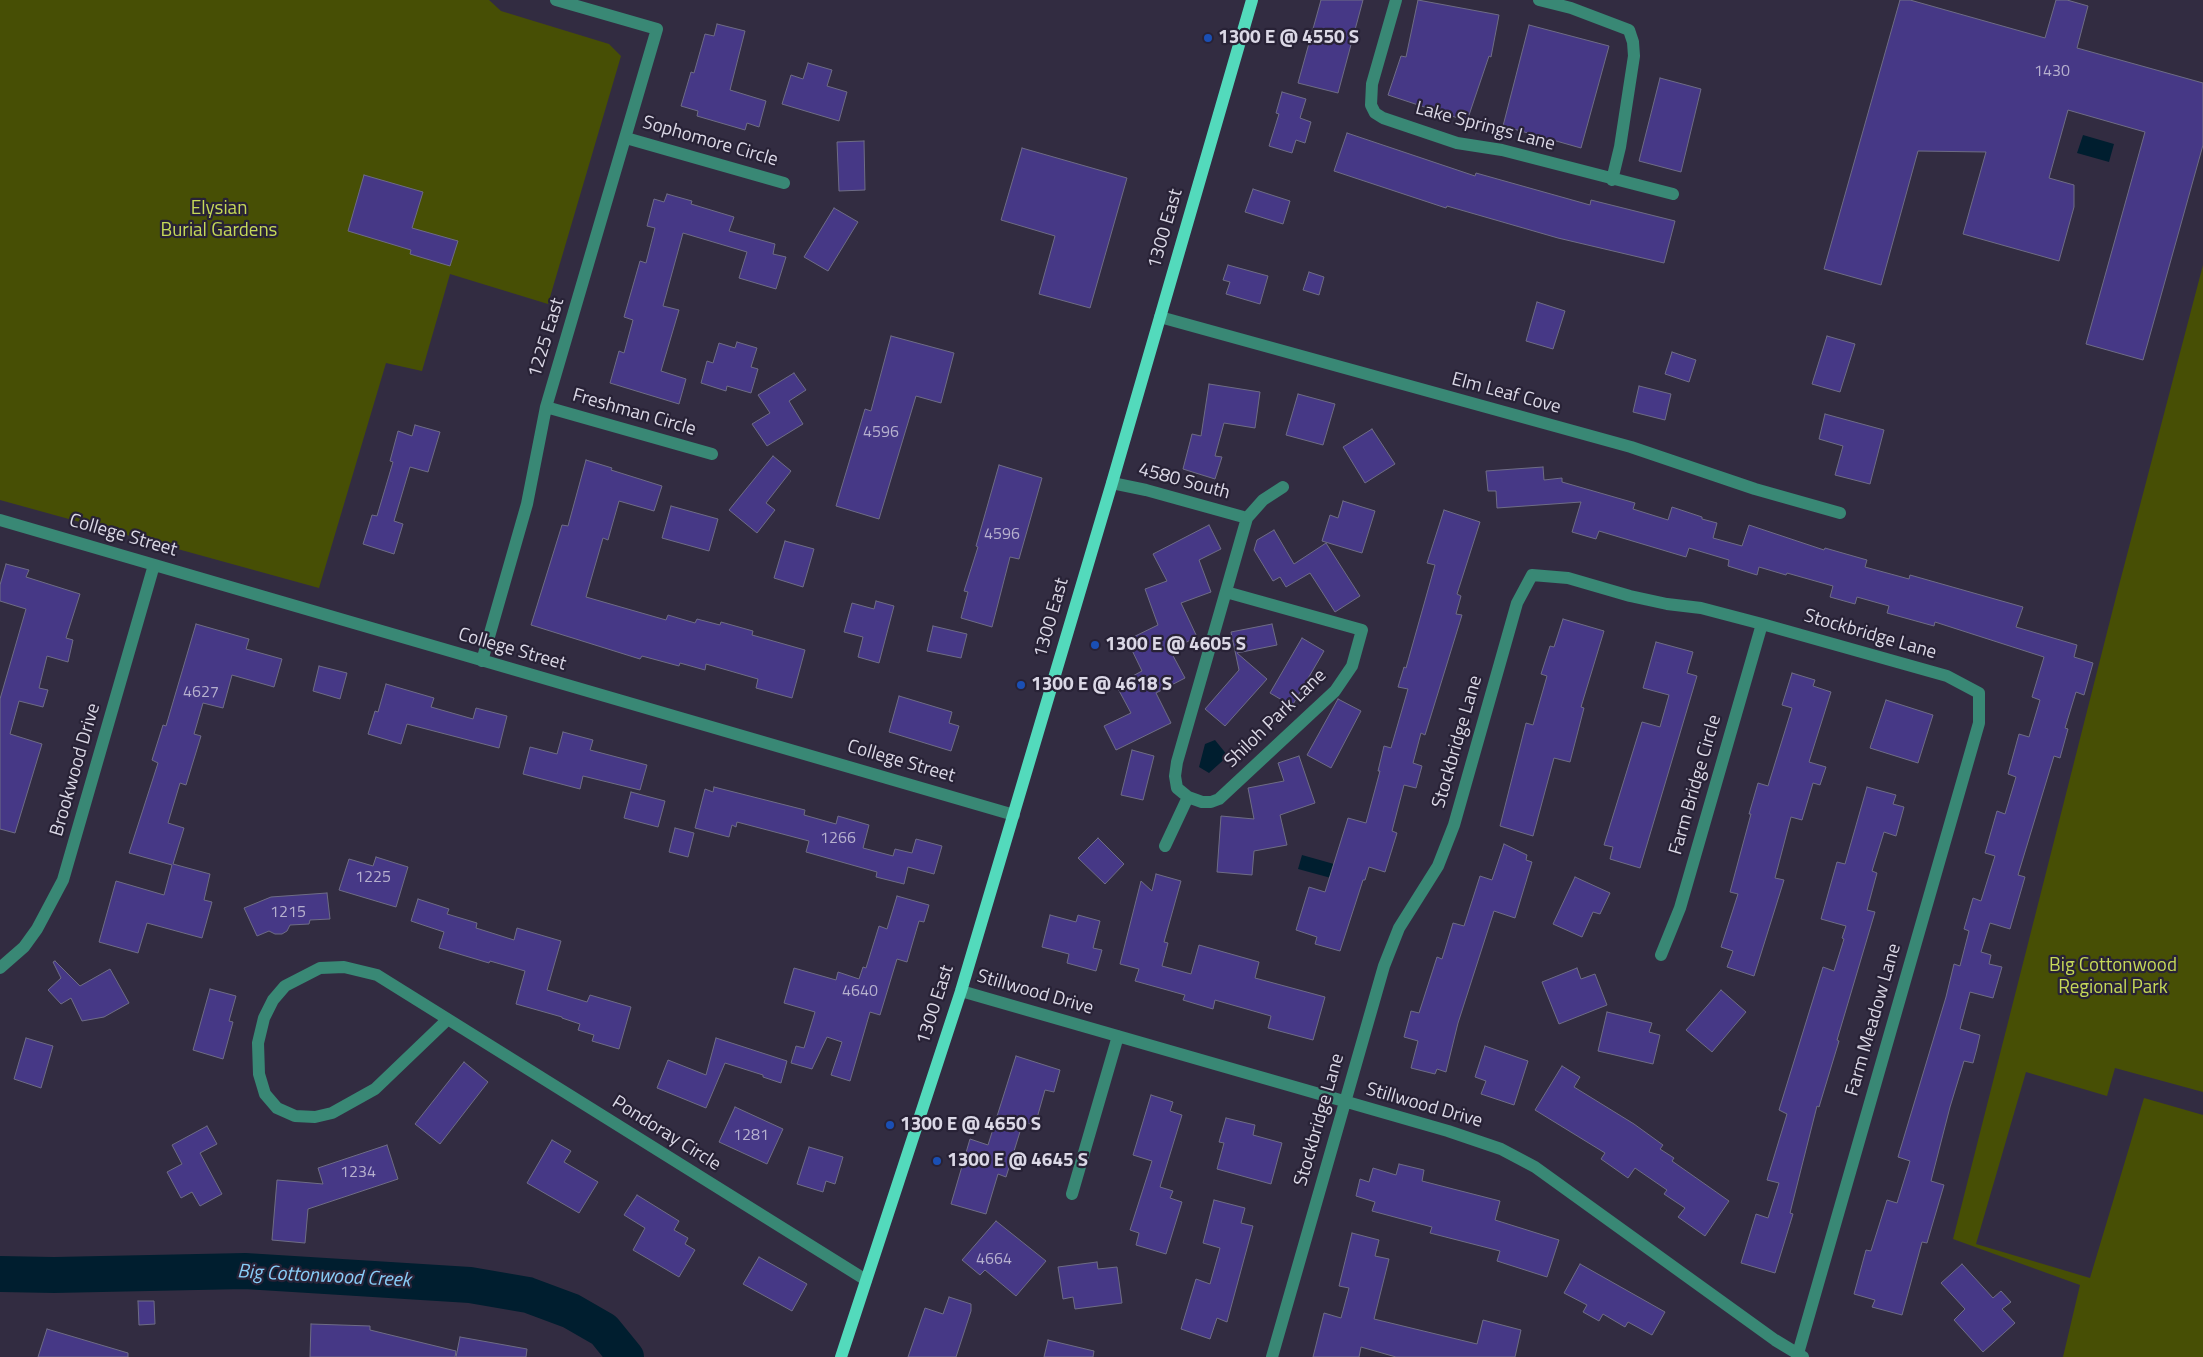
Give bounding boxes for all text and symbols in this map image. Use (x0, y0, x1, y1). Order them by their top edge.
place label: 1300 E @ 4550 S (1218, 27, 1359, 49)
marker: 1300 E @ 4550 S (1202, 32, 1214, 44)
house number: 1430 (2034, 62, 2070, 82)
street label: Lake Springs Lane (1413, 97, 1557, 157)
street label: Sophomore Circle (640, 112, 780, 172)
street label: 1300 East (1144, 186, 1188, 272)
park label: Elysian Burial Gardens (161, 198, 277, 242)
street label: 1225 East (524, 295, 570, 381)
street label: Elm Leaf Cove (1449, 368, 1563, 420)
street label: Freshman Circle (570, 384, 698, 442)
house number: 4596 (863, 423, 899, 443)
street label: 4580 South (1136, 459, 1232, 505)
street label: College Street (66, 510, 180, 562)
house number: 4596 (984, 525, 1020, 545)
street label: 1300 East (1030, 575, 1074, 661)
street label: Stockbridge Lane (1801, 605, 1939, 665)
street label: College Street (455, 624, 569, 676)
place label: 1300 E @ 4605 S (1105, 634, 1246, 656)
marker: 1300 E @ 4605 S (1089, 639, 1101, 651)
street label: Shiloh Park Lane (1220, 665, 1332, 773)
street label: Stockbridge Lane (1428, 673, 1488, 811)
place label: 1300 E @ 4618 S (1031, 674, 1172, 696)
marker: 1300 E @ 4618 S (1015, 679, 1027, 691)
house number: 4627 (183, 683, 219, 703)
street label: Brookwood Drive (46, 701, 106, 839)
street label: Farm Bridge Circle (1665, 712, 1727, 858)
street label: College Street (844, 736, 958, 788)
house number: 1266 (820, 829, 856, 849)
house number: 1225 (355, 868, 391, 888)
house number: 1215 (270, 903, 306, 923)
street label: Farm Meadow Lane (1841, 941, 1907, 1099)
park label: Big Cottonwood Regional Park (2049, 955, 2177, 999)
street label: 1300 East (912, 962, 960, 1048)
street label: Stillwood Drive (974, 966, 1096, 1020)
house number: 4640 (842, 982, 878, 1002)
street label: Stockbridge Lane (1290, 1051, 1350, 1189)
street label: Stillwood Drive (1363, 1079, 1485, 1133)
street label: Pondoray Circle (607, 1091, 725, 1177)
place label: 1300 E @ 4650 S (900, 1114, 1041, 1136)
marker: 1300 E @ 4650 S (884, 1119, 896, 1131)
house number: 1281 (733, 1126, 769, 1146)
place label: 1300 E @ 4645 S (947, 1150, 1088, 1172)
marker: 1300 E @ 4645 S (931, 1155, 943, 1167)
house number: 1234 (340, 1163, 376, 1183)
house number: 4664 (976, 1250, 1012, 1270)
water label: Big Cottonwood Creek (237, 1260, 411, 1294)

